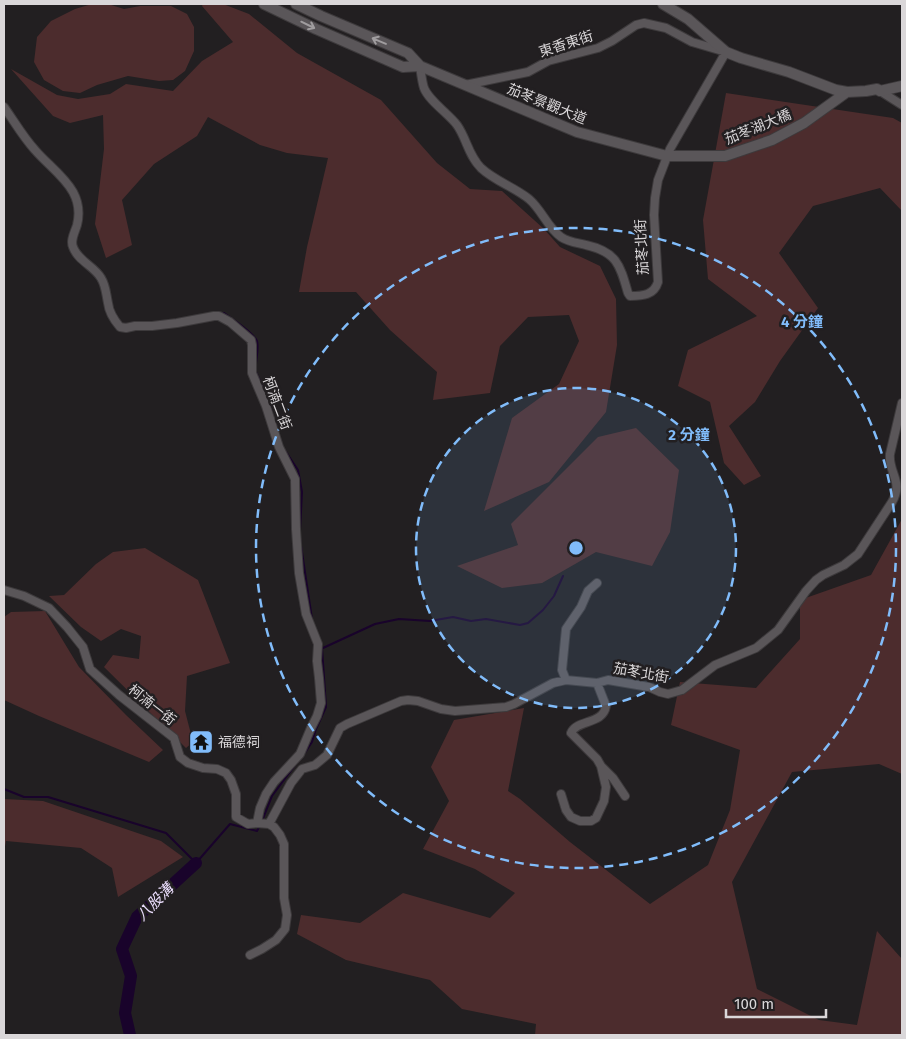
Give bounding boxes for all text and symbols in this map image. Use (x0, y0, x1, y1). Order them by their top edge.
one-way arrow (300, 21, 315, 30)
street label: 東香東街 (537, 27, 595, 61)
one-way arrow (372, 35, 387, 45)
street label: 茄苳景觀大道 (505, 80, 589, 128)
street label: 茄苳湖大橋 (722, 106, 794, 148)
street label: 茄苳北街 (632, 219, 652, 275)
text: 4 分鐘 (781, 313, 823, 331)
street label: 柯湳二街 (259, 374, 295, 432)
text: 2 分鐘 (668, 426, 710, 444)
centre of rings (567, 539, 585, 557)
street label: 茄苳北街 (612, 660, 670, 686)
street label: 柯湳一街 (125, 681, 179, 729)
temple icon: 福德祠 (188, 729, 214, 755)
place label: 福德祠 (218, 734, 260, 751)
water label: 八股溝 (133, 878, 179, 924)
scale bar (726, 986, 826, 1018)
text: 100 m (734, 995, 774, 1013)

